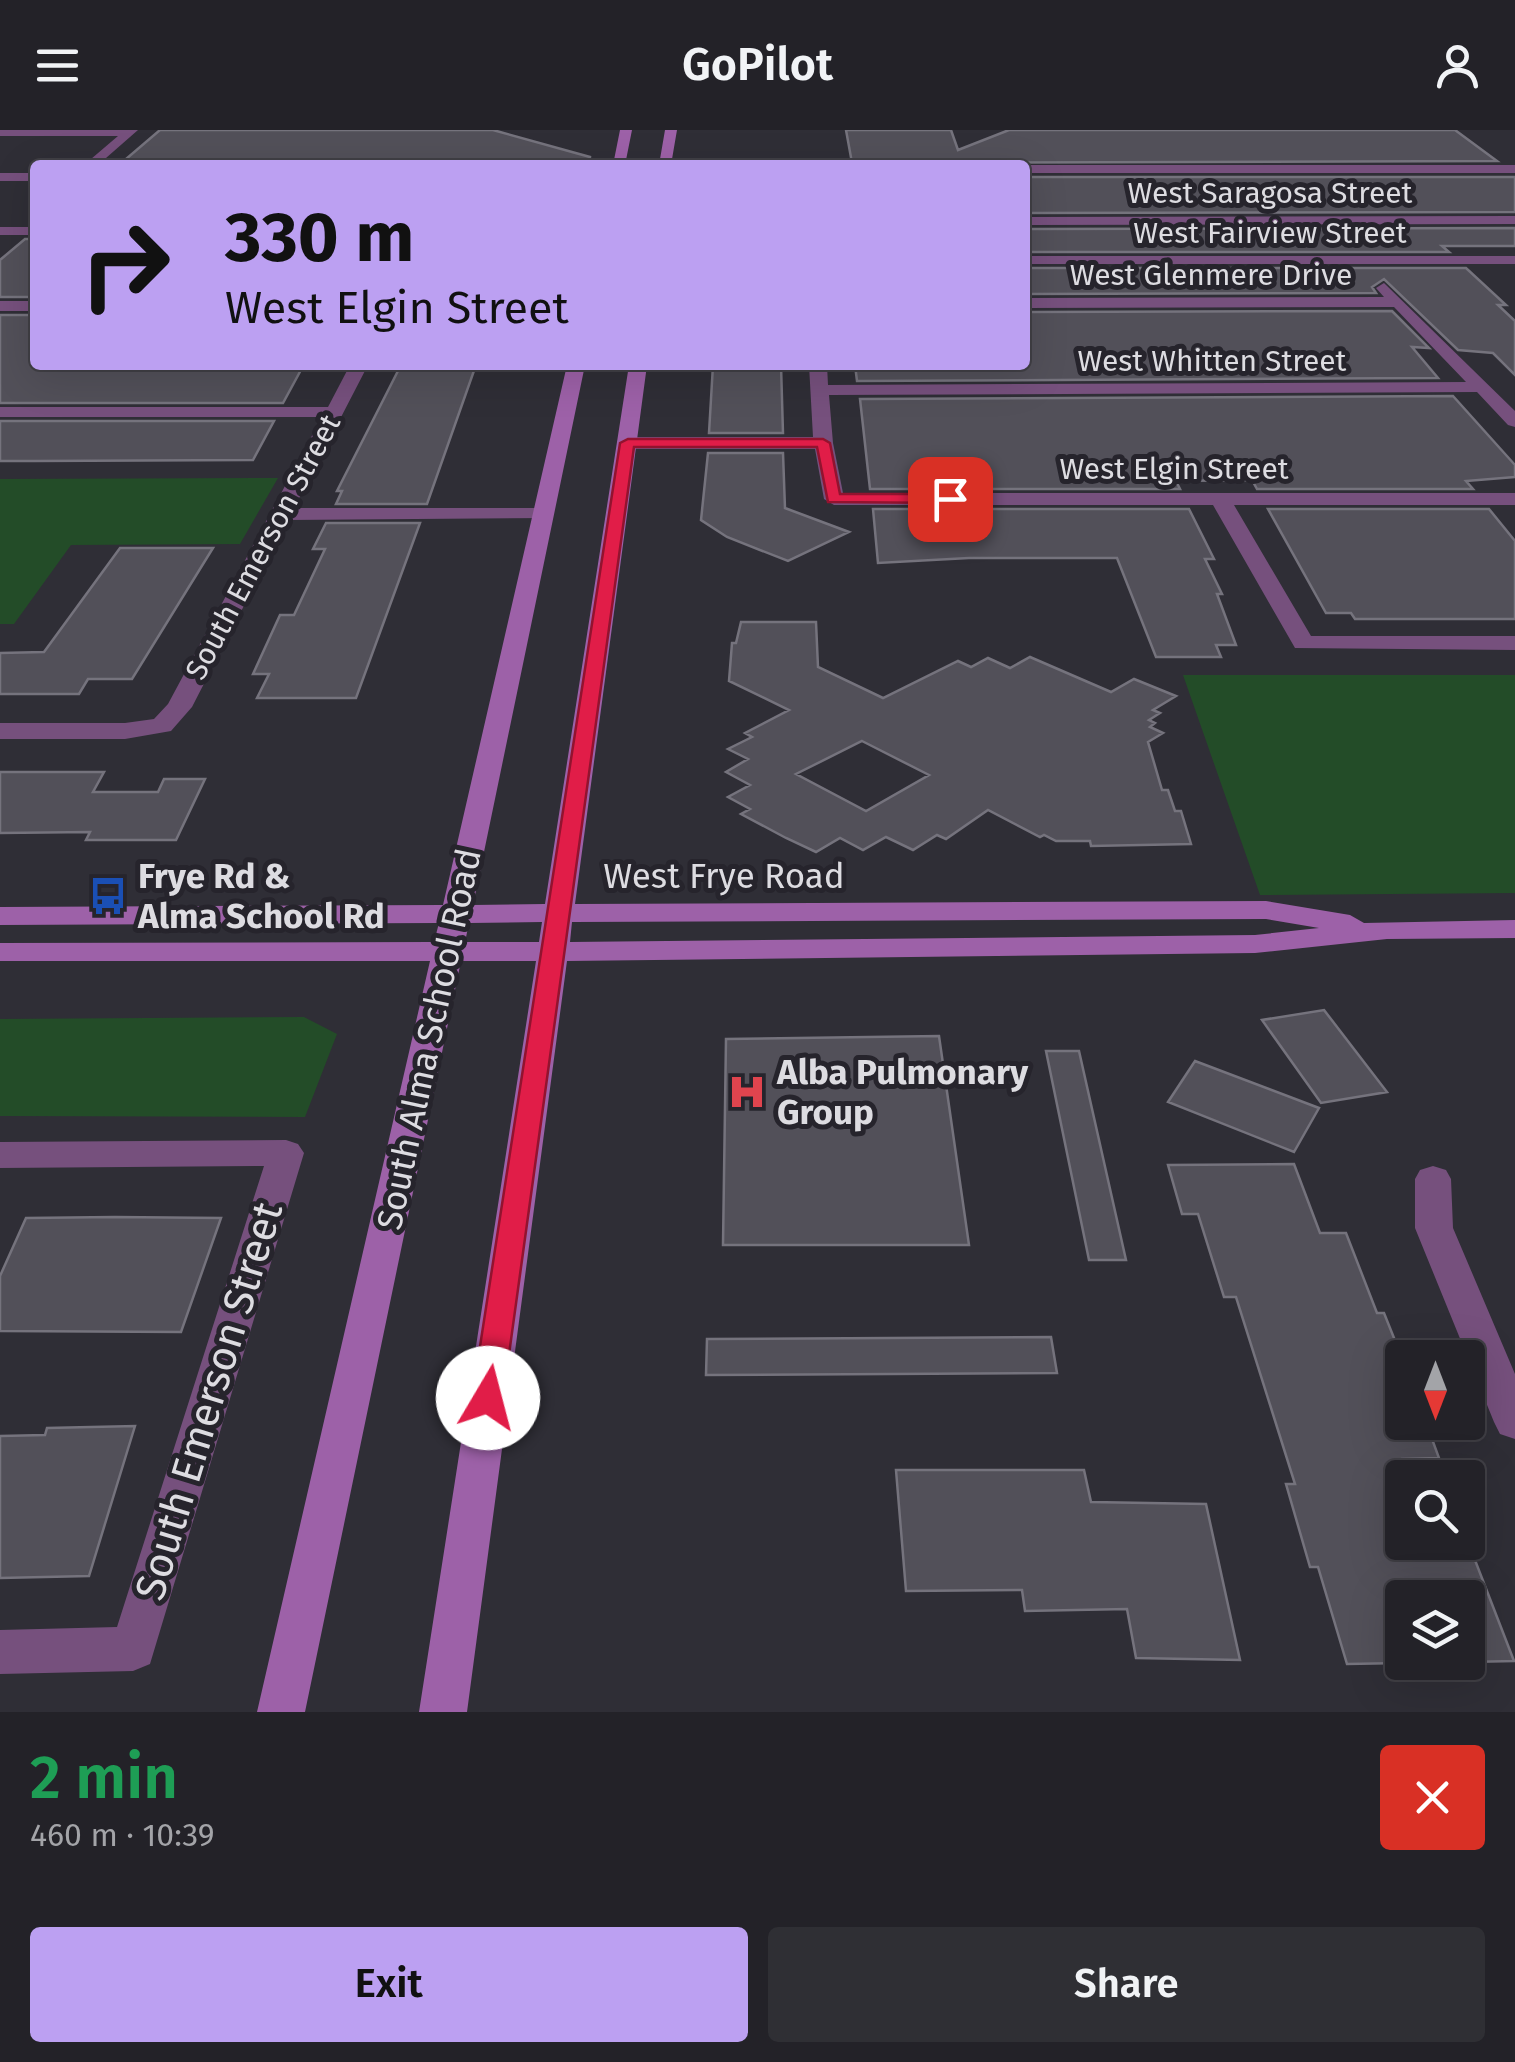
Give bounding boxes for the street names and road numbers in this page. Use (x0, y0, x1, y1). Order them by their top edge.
street label: West Saragosa Street (1128, 175, 1413, 211)
street label: West Fairview Street (1133, 215, 1407, 251)
street label: West Glenmere Drive (1070, 257, 1352, 293)
street label: West Whitten Street (1078, 343, 1347, 379)
street label: South Emerson Street (178, 408, 348, 686)
street label: West Elgin Street (1059, 451, 1289, 487)
street label: South Alma School Road (368, 845, 490, 1233)
street label: West Frye Road (603, 855, 845, 897)
street label: South Emerson Street (125, 1195, 294, 1606)

